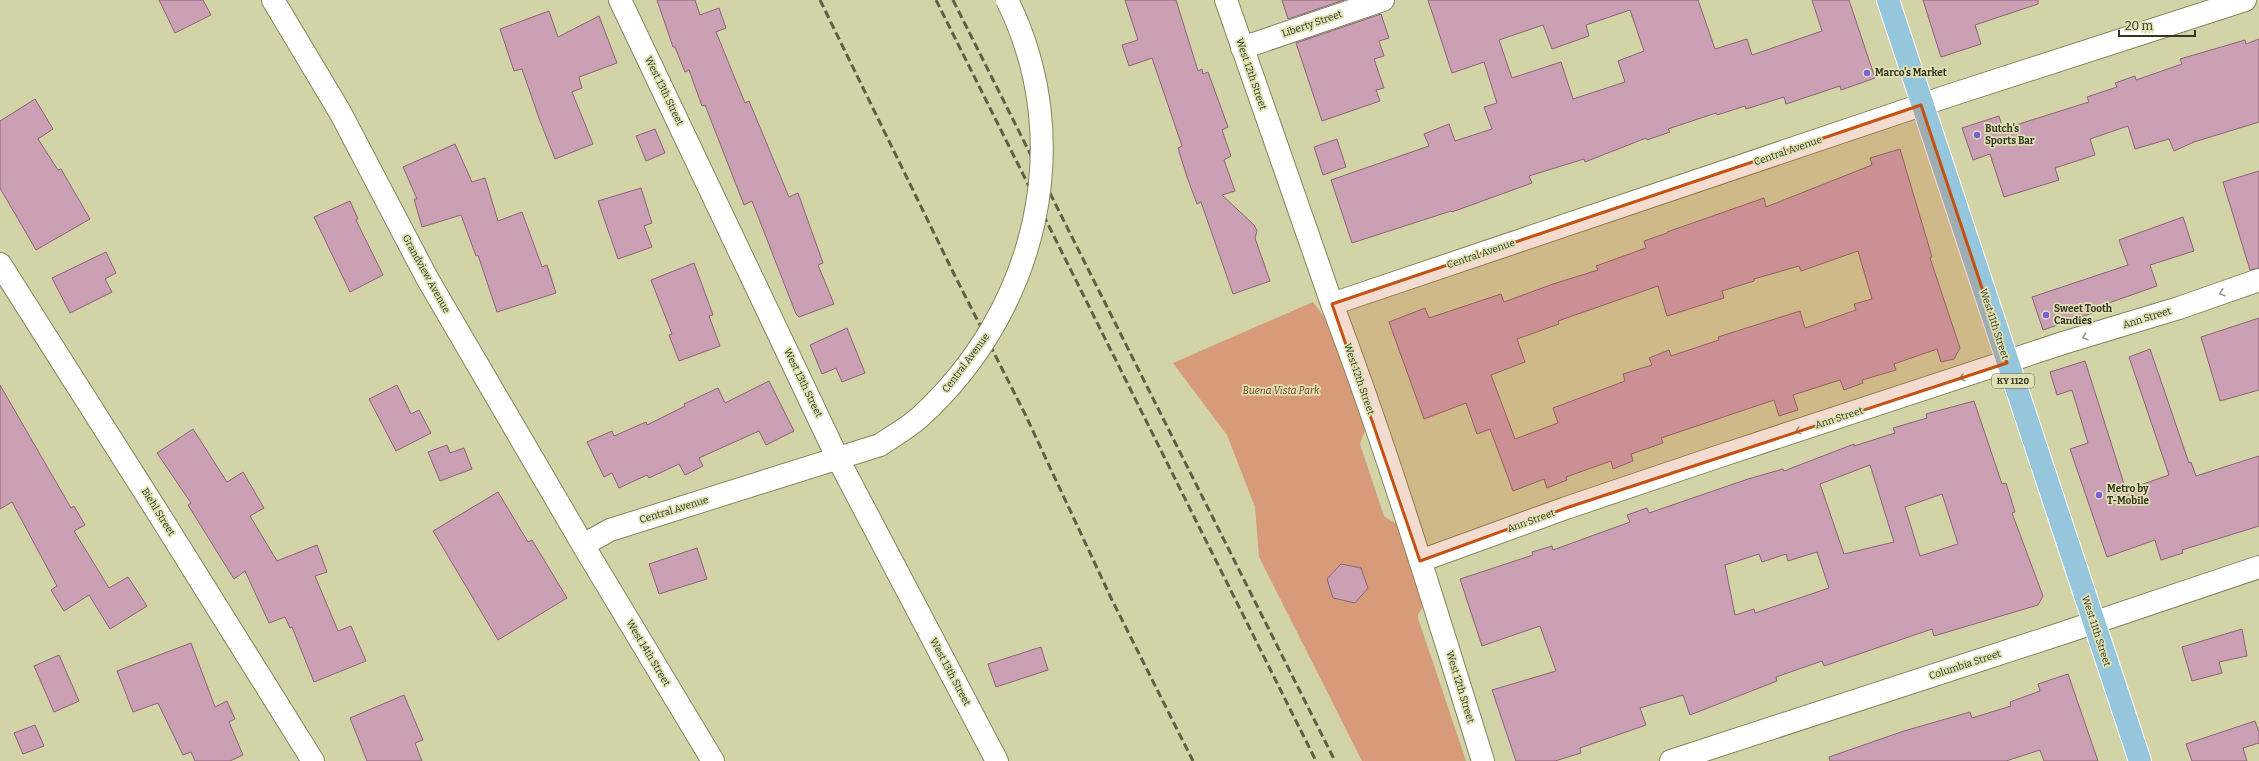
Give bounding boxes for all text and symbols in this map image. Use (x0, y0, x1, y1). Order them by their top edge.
street label: Liberty Street (1280, 8, 1344, 40)
scale bar (2119, 12, 2195, 38)
text: 20 m (2125, 19, 2154, 33)
street label: West 12th Street (1233, 37, 1269, 112)
street label: West 13th Street (642, 55, 686, 128)
place label: Marco's Market (1875, 67, 1947, 79)
marker: Marco's Market (1862, 68, 1872, 78)
place label: Butch's Sports Bar (1985, 123, 2035, 147)
marker: Butch's Sports Bar (1972, 130, 1982, 140)
street label: Central Avenue (1752, 134, 1824, 168)
street label: Grandview Avenue (400, 233, 452, 315)
street label: Central Avenue (1445, 237, 1517, 271)
street label: West 11th Street (1977, 287, 2011, 361)
one-way arrow (2219, 288, 2226, 297)
place label: Sweet Tooth Candies (2054, 303, 2113, 327)
street label: Ann Street (2121, 305, 2173, 331)
marker: Sweet Tooth Candies (2041, 310, 2051, 320)
street label: Central Avenue (940, 331, 992, 395)
one-way arrow (2082, 332, 2089, 341)
street label: West 12th Street (1341, 342, 1377, 417)
street label: West 13th Street (781, 347, 825, 420)
one-way arrow (1958, 373, 1965, 381)
road number: KY 1120 (1992, 374, 2034, 388)
park label: Buena Vista Park (1243, 385, 1320, 397)
street label: Ann Street (1813, 404, 1865, 431)
one-way arrow (1795, 426, 1802, 435)
place label: Metro by T-Mobile (2107, 483, 2150, 507)
street label: Biehl Street (139, 486, 178, 538)
marker: Metro by T-Mobile (2094, 490, 2104, 500)
street label: Central Avenue (638, 494, 710, 526)
street label: Ann Street (1506, 507, 1557, 535)
street label: West 11th Street (2079, 594, 2113, 668)
street label: West 14th Street (623, 618, 673, 689)
street label: West 13th Street (927, 636, 973, 708)
street label: Columbia Street (1928, 648, 2003, 682)
street label: West 12th Street (1443, 649, 1477, 725)

